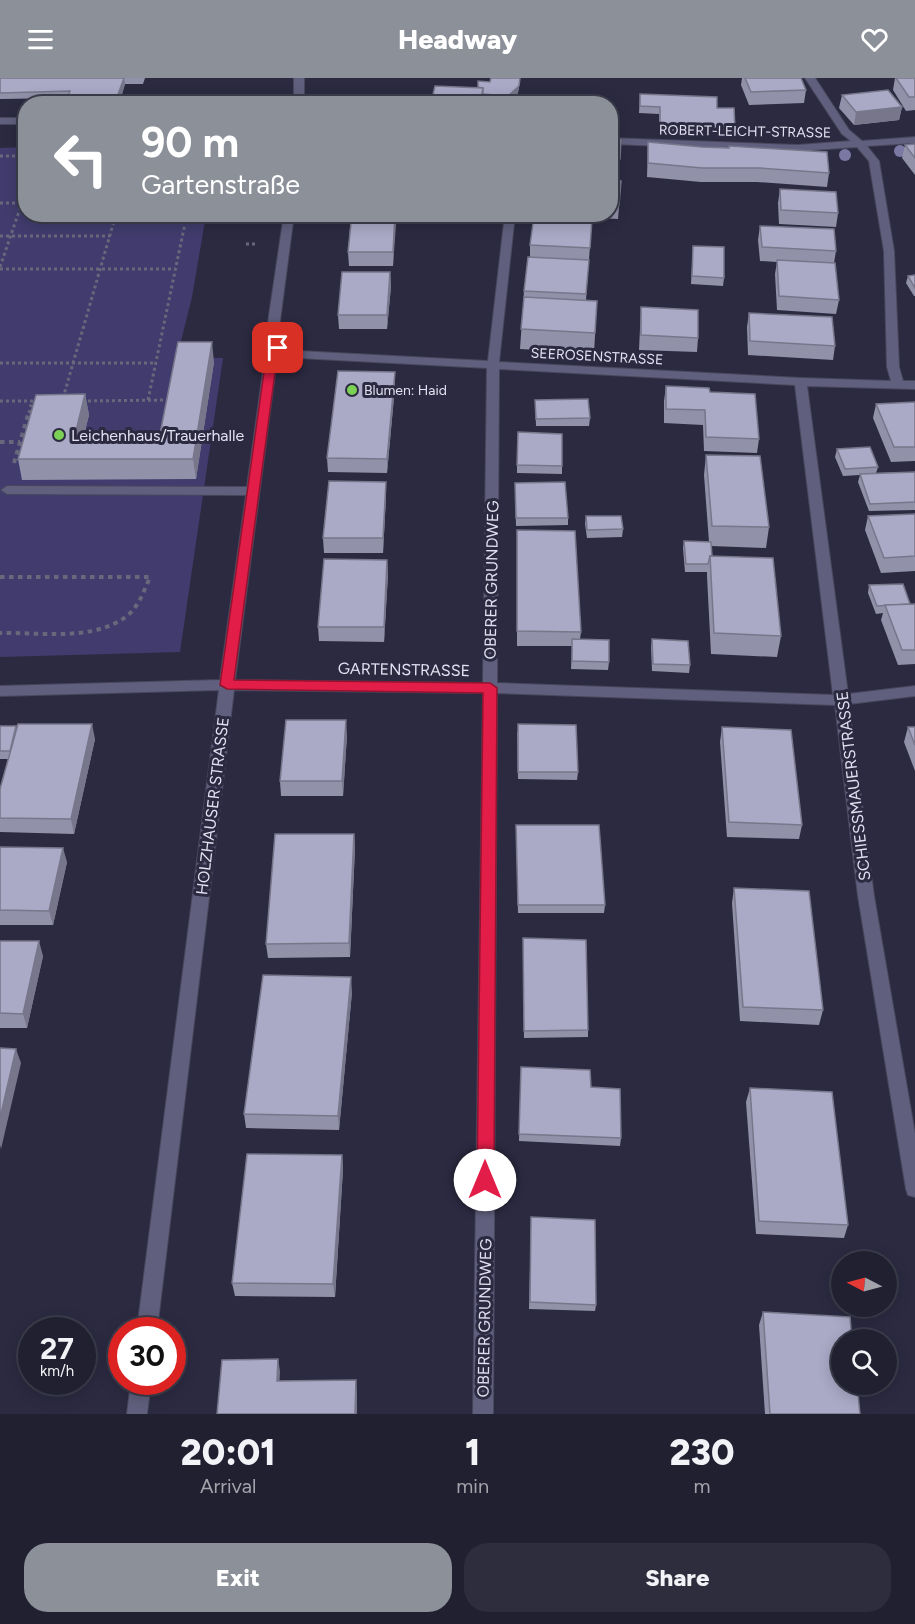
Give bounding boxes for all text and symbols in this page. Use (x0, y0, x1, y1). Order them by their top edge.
icon: menu (24, 23, 57, 56)
text: Headway (398, 23, 517, 56)
icon: heart (858, 23, 891, 56)
text: 90 m (141, 117, 239, 168)
icon: left (42, 120, 120, 198)
street label: ROBERT-LEICHT-STRASSE (659, 121, 831, 142)
text: Gartenstraße (141, 168, 300, 201)
pin (252, 322, 303, 373)
icon: arrive (261, 331, 294, 364)
street label: SEEROSENSTRASSE (530, 345, 664, 368)
place label: Blumen: Haid (364, 382, 447, 399)
marker: Blumen: Haid (345, 383, 359, 397)
place label: Leichenhaus/Trauerhalle (71, 426, 245, 445)
marker: Leichenhaus/Trauerhalle (52, 428, 66, 442)
street label: OBERER GRUNDWEG (481, 500, 502, 660)
street label: GARTENSTRASSE (338, 659, 470, 680)
street label: SCHIESSMAUERSTRASSE (832, 690, 875, 882)
street label: HOLZHAUSER STRASSE (192, 716, 233, 896)
position arrow (453, 1148, 517, 1212)
street label: OBERER GRUNDWEG (474, 1238, 495, 1398)
north arrow (831, 1251, 897, 1317)
map controls (831, 1251, 897, 1395)
speed limit sign: 30 (108, 1317, 186, 1395)
button: search (831, 1329, 897, 1395)
text: 27 (40, 1330, 74, 1367)
text: km/h (40, 1362, 74, 1380)
text: 20:01 (181, 1431, 276, 1474)
text: 1 (465, 1431, 480, 1474)
text: 230 (670, 1431, 734, 1474)
text: Arrival (200, 1474, 256, 1498)
text: min (456, 1474, 489, 1498)
text: m (694, 1474, 711, 1498)
button: Exit (24, 1543, 452, 1612)
button: Share (464, 1543, 891, 1612)

